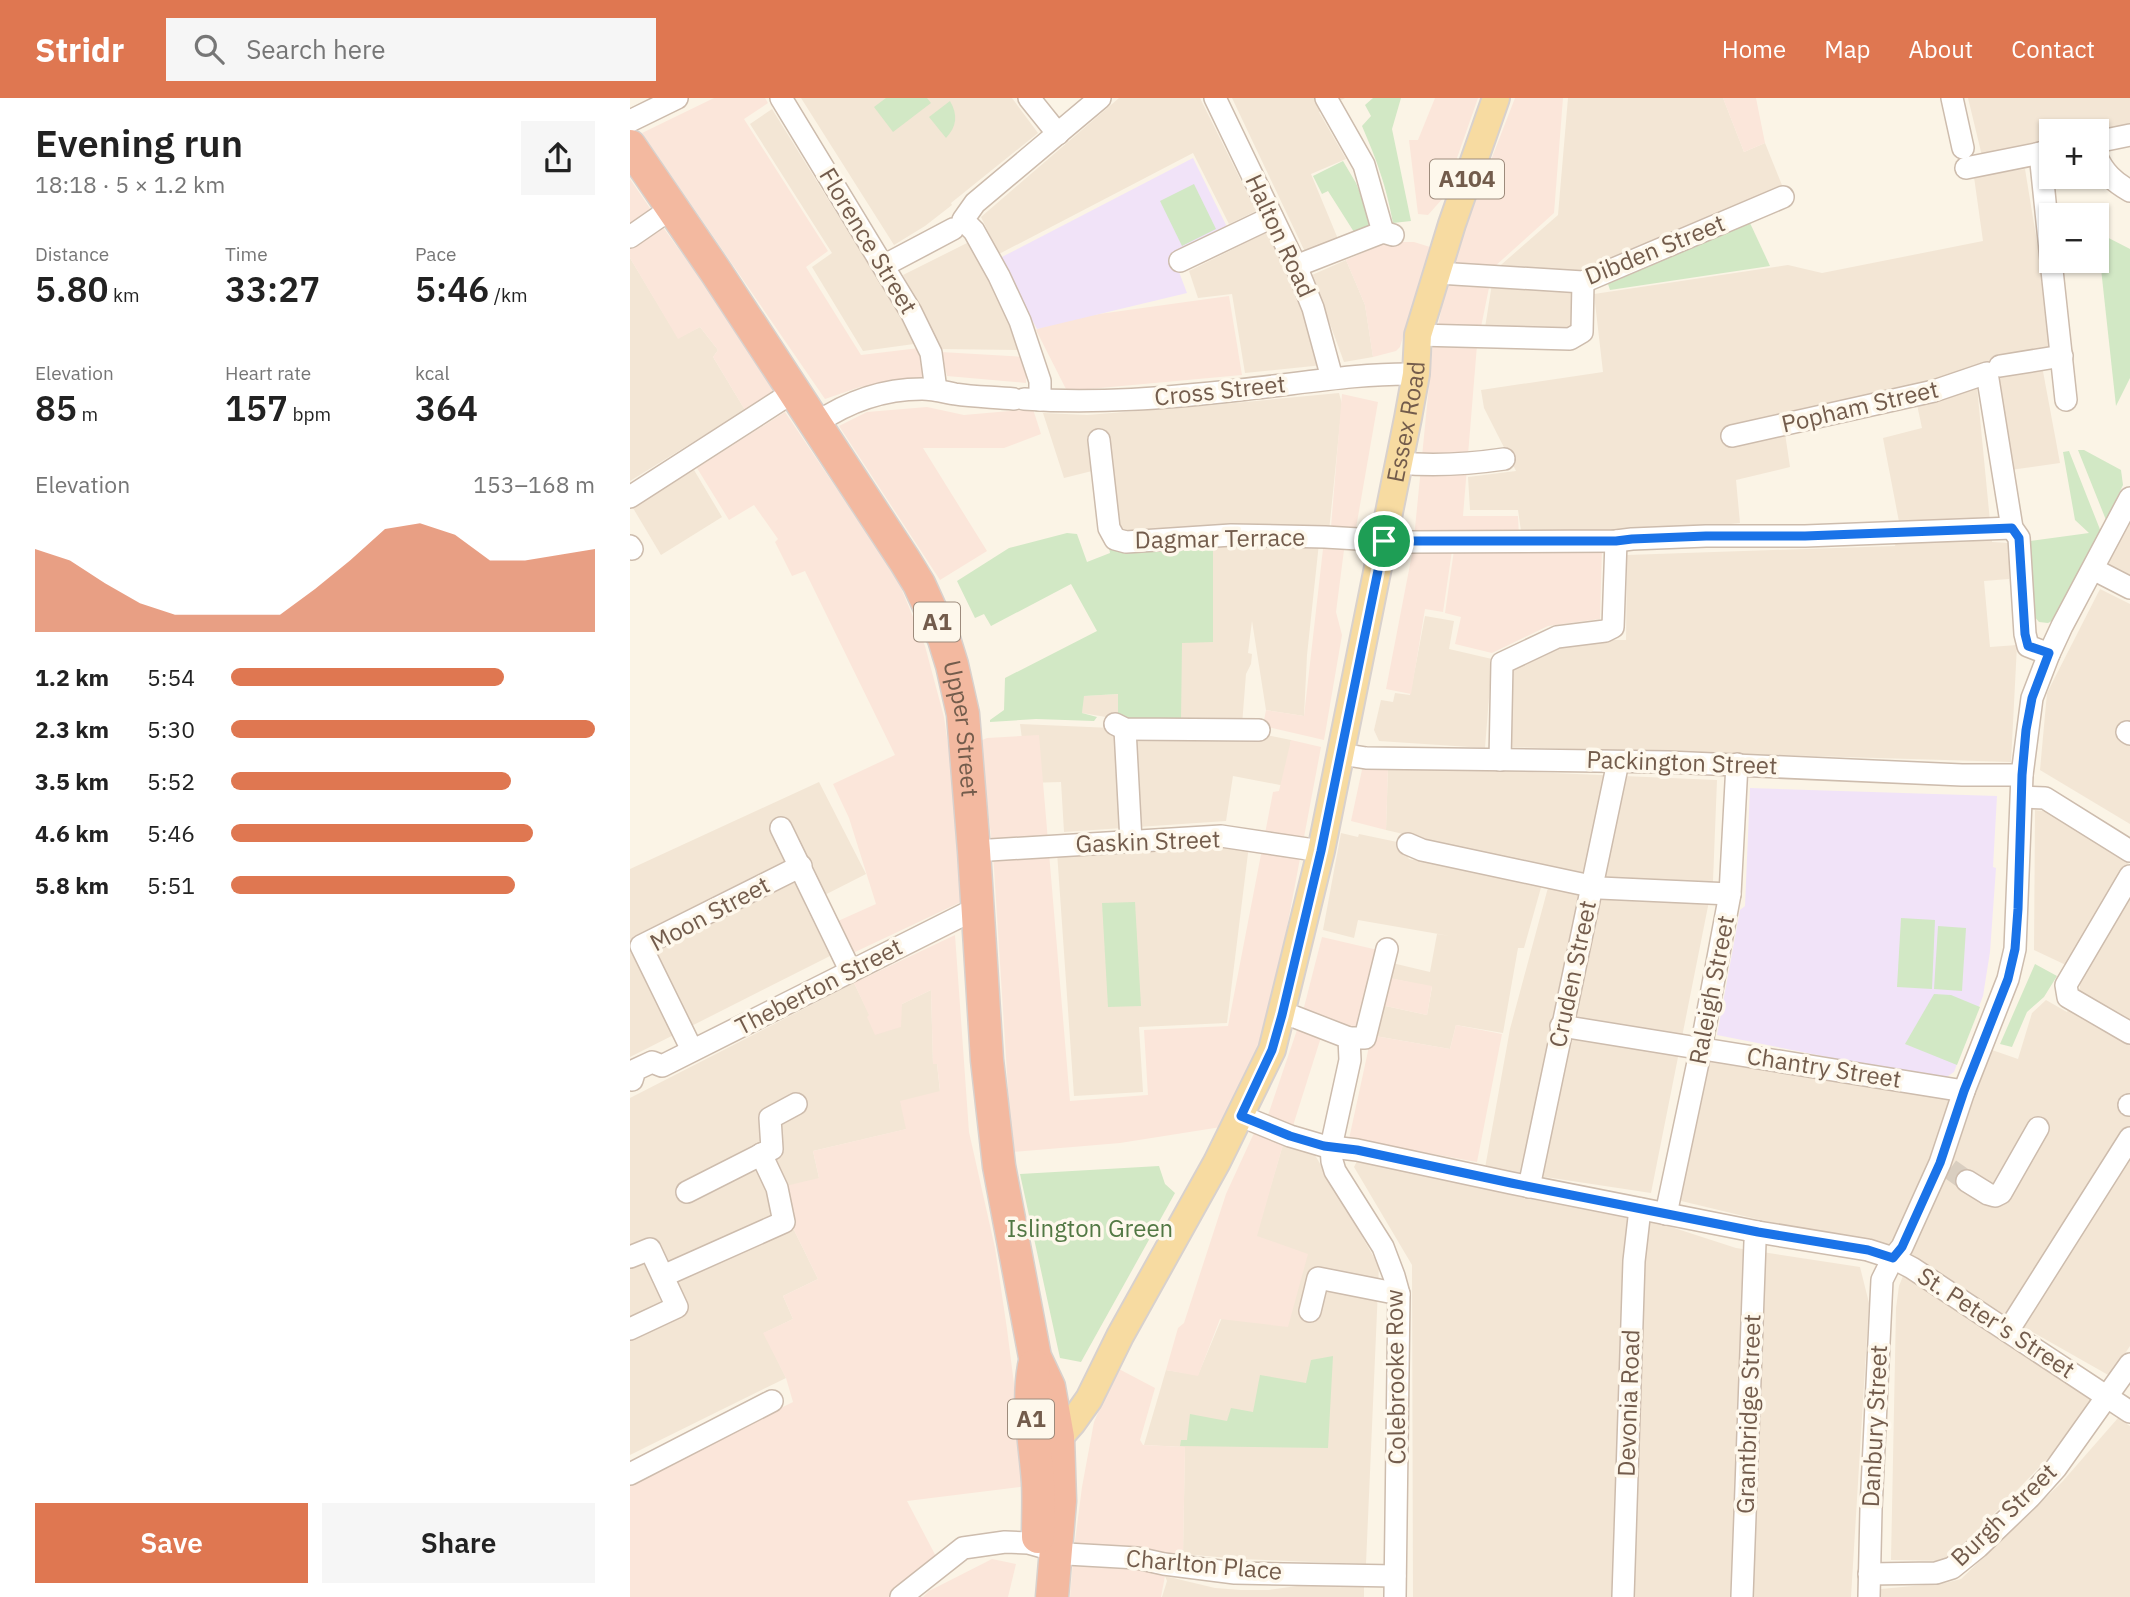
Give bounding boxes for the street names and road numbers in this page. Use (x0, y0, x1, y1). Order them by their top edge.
road number: A104 (1430, 159, 1504, 198)
street label: Florence Street (813, 161, 925, 320)
street label: Halton Road (1238, 169, 1323, 302)
street label: Dibden Street (1580, 206, 1729, 292)
street label: Essex Road (1378, 360, 1432, 485)
street label: Cross Street (1153, 367, 1287, 413)
street label: Popham Street (1778, 372, 1941, 440)
street label: Dagmar Terrace (1134, 521, 1306, 555)
road number: A1 (914, 602, 960, 642)
street label: Upper Street (936, 657, 987, 798)
street label: Packington Street (1586, 743, 1778, 781)
street label: Gaskin Street (1075, 822, 1221, 860)
street label: Moon Street (644, 868, 775, 958)
street label: Cruden Street (1541, 897, 1603, 1050)
street label: Raleigh Street (1681, 912, 1741, 1067)
street label: Theberton Street (730, 930, 908, 1042)
street label: Chantry Street (1745, 1039, 1904, 1095)
street label: St. Peter's Street (1912, 1259, 2082, 1385)
street label: Colebrooke Row (1377, 1289, 1413, 1465)
street label: Grantbridge Street (1729, 1313, 1767, 1515)
street label: Devonia Road (1609, 1329, 1647, 1477)
street label: Danbury Street (1854, 1344, 1894, 1508)
road number: A1 (1008, 1400, 1054, 1438)
street label: Burgh Street (1944, 1456, 2063, 1573)
street label: Charlton Place (1125, 1541, 1283, 1587)

